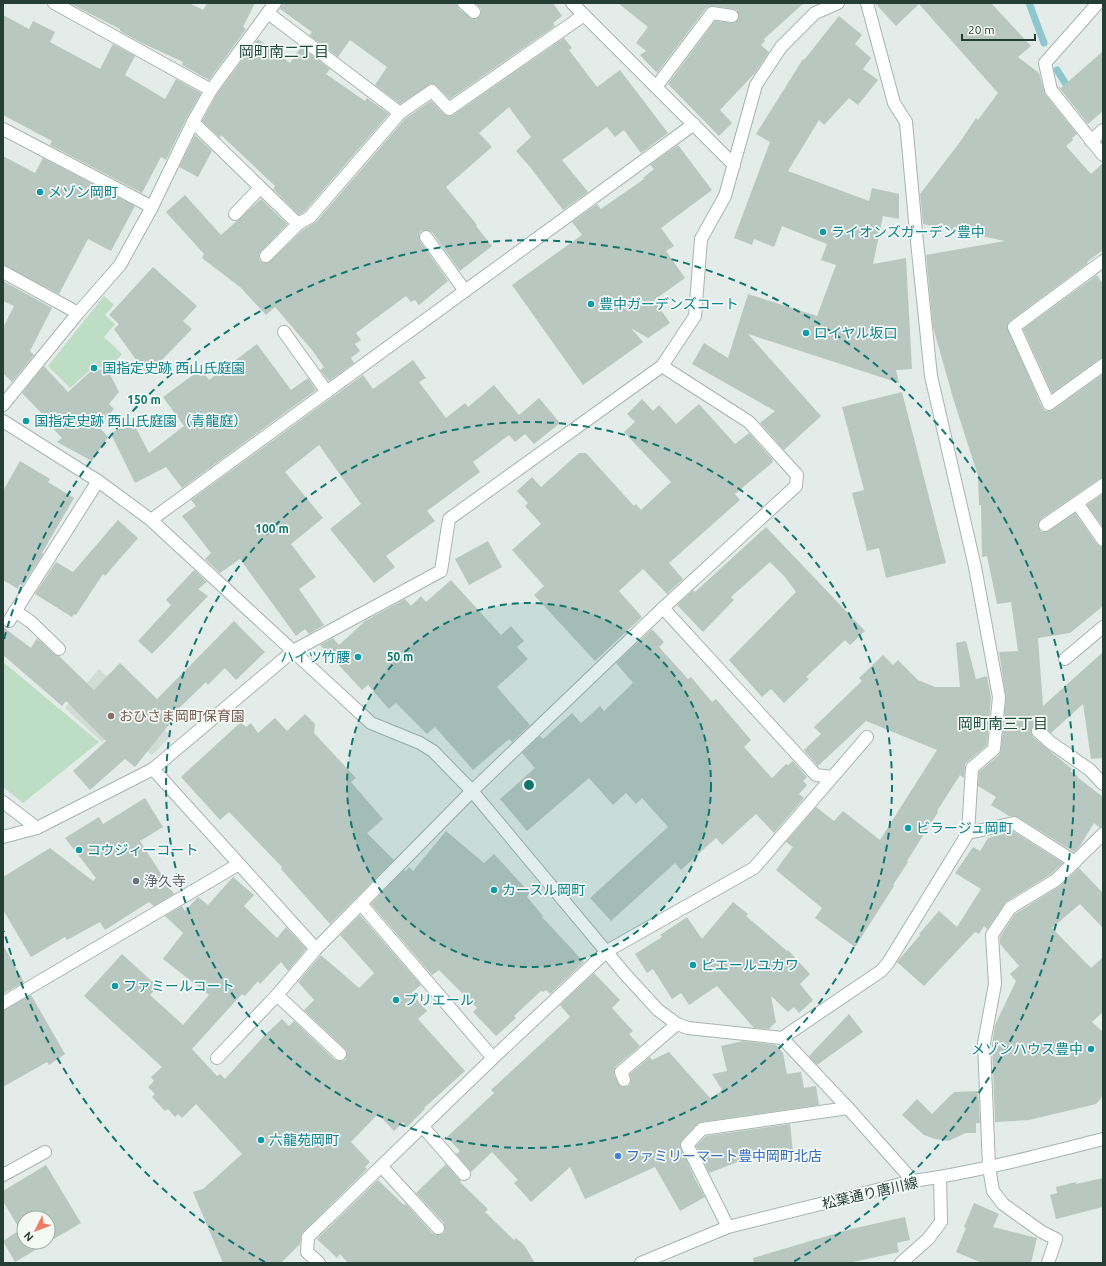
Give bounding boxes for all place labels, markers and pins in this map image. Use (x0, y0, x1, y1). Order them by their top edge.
place label: メゾン岡町 (48, 184, 118, 200)
marker: メゾン岡町 (35, 187, 45, 197)
place label: ライオンズガーデン豊中 (831, 224, 985, 240)
marker: ライオンズガーデン豊中 (818, 227, 828, 237)
place label: 豊中ガーデンズコート (599, 296, 739, 312)
marker: 豊中ガーデンズコート (586, 299, 596, 309)
place label: ロイヤル坂口 (814, 325, 898, 341)
marker: ロイヤル坂口 (801, 328, 811, 338)
place label: 国指定史跡 西山氏庭園 (102, 360, 245, 376)
marker: 国指定史跡 西山氏庭園 (89, 363, 99, 373)
place label: 国指定史跡 西山氏庭園（青龍庭） (34, 413, 247, 429)
marker: 国指定史跡 西山氏庭園（青龍庭） (21, 416, 31, 426)
place label: ハイツ竹腰 (280, 649, 350, 665)
marker: ハイツ竹腰 (353, 652, 363, 662)
place label: おひさま岡町保育園 (119, 708, 245, 724)
marker: おひさま岡町保育園 (106, 711, 116, 721)
centre of rings (522, 778, 536, 792)
place label: ビラージュ岡町 (916, 820, 1013, 836)
marker: ビラージュ岡町 (903, 823, 913, 833)
place label: コウジィーコート (87, 842, 198, 858)
marker: コウジィーコート (74, 845, 84, 855)
place label: 浄久寺 (144, 873, 186, 889)
marker: 浄久寺 (131, 876, 141, 886)
place label: カースル岡町 (502, 882, 585, 898)
marker: カースル岡町 (489, 885, 499, 895)
place label: ピエールユカワ (701, 957, 799, 973)
marker: ピエールユカワ (688, 960, 698, 970)
place label: ファミールコート (123, 978, 235, 994)
marker: ファミールコート (110, 981, 120, 991)
place label: プリエール (404, 992, 474, 1008)
marker: プリエール (391, 995, 401, 1005)
place label: メゾンハウス豊中 (971, 1041, 1083, 1057)
marker: メゾンハウス豊中 (1086, 1044, 1096, 1054)
place label: 六龍苑岡町 (269, 1132, 339, 1148)
marker: 六龍苑岡町 (256, 1135, 266, 1145)
place label: ファミリーマート豊中岡町北店 (626, 1148, 822, 1164)
marker: ファミリーマート豊中岡町北店 (613, 1151, 623, 1161)

